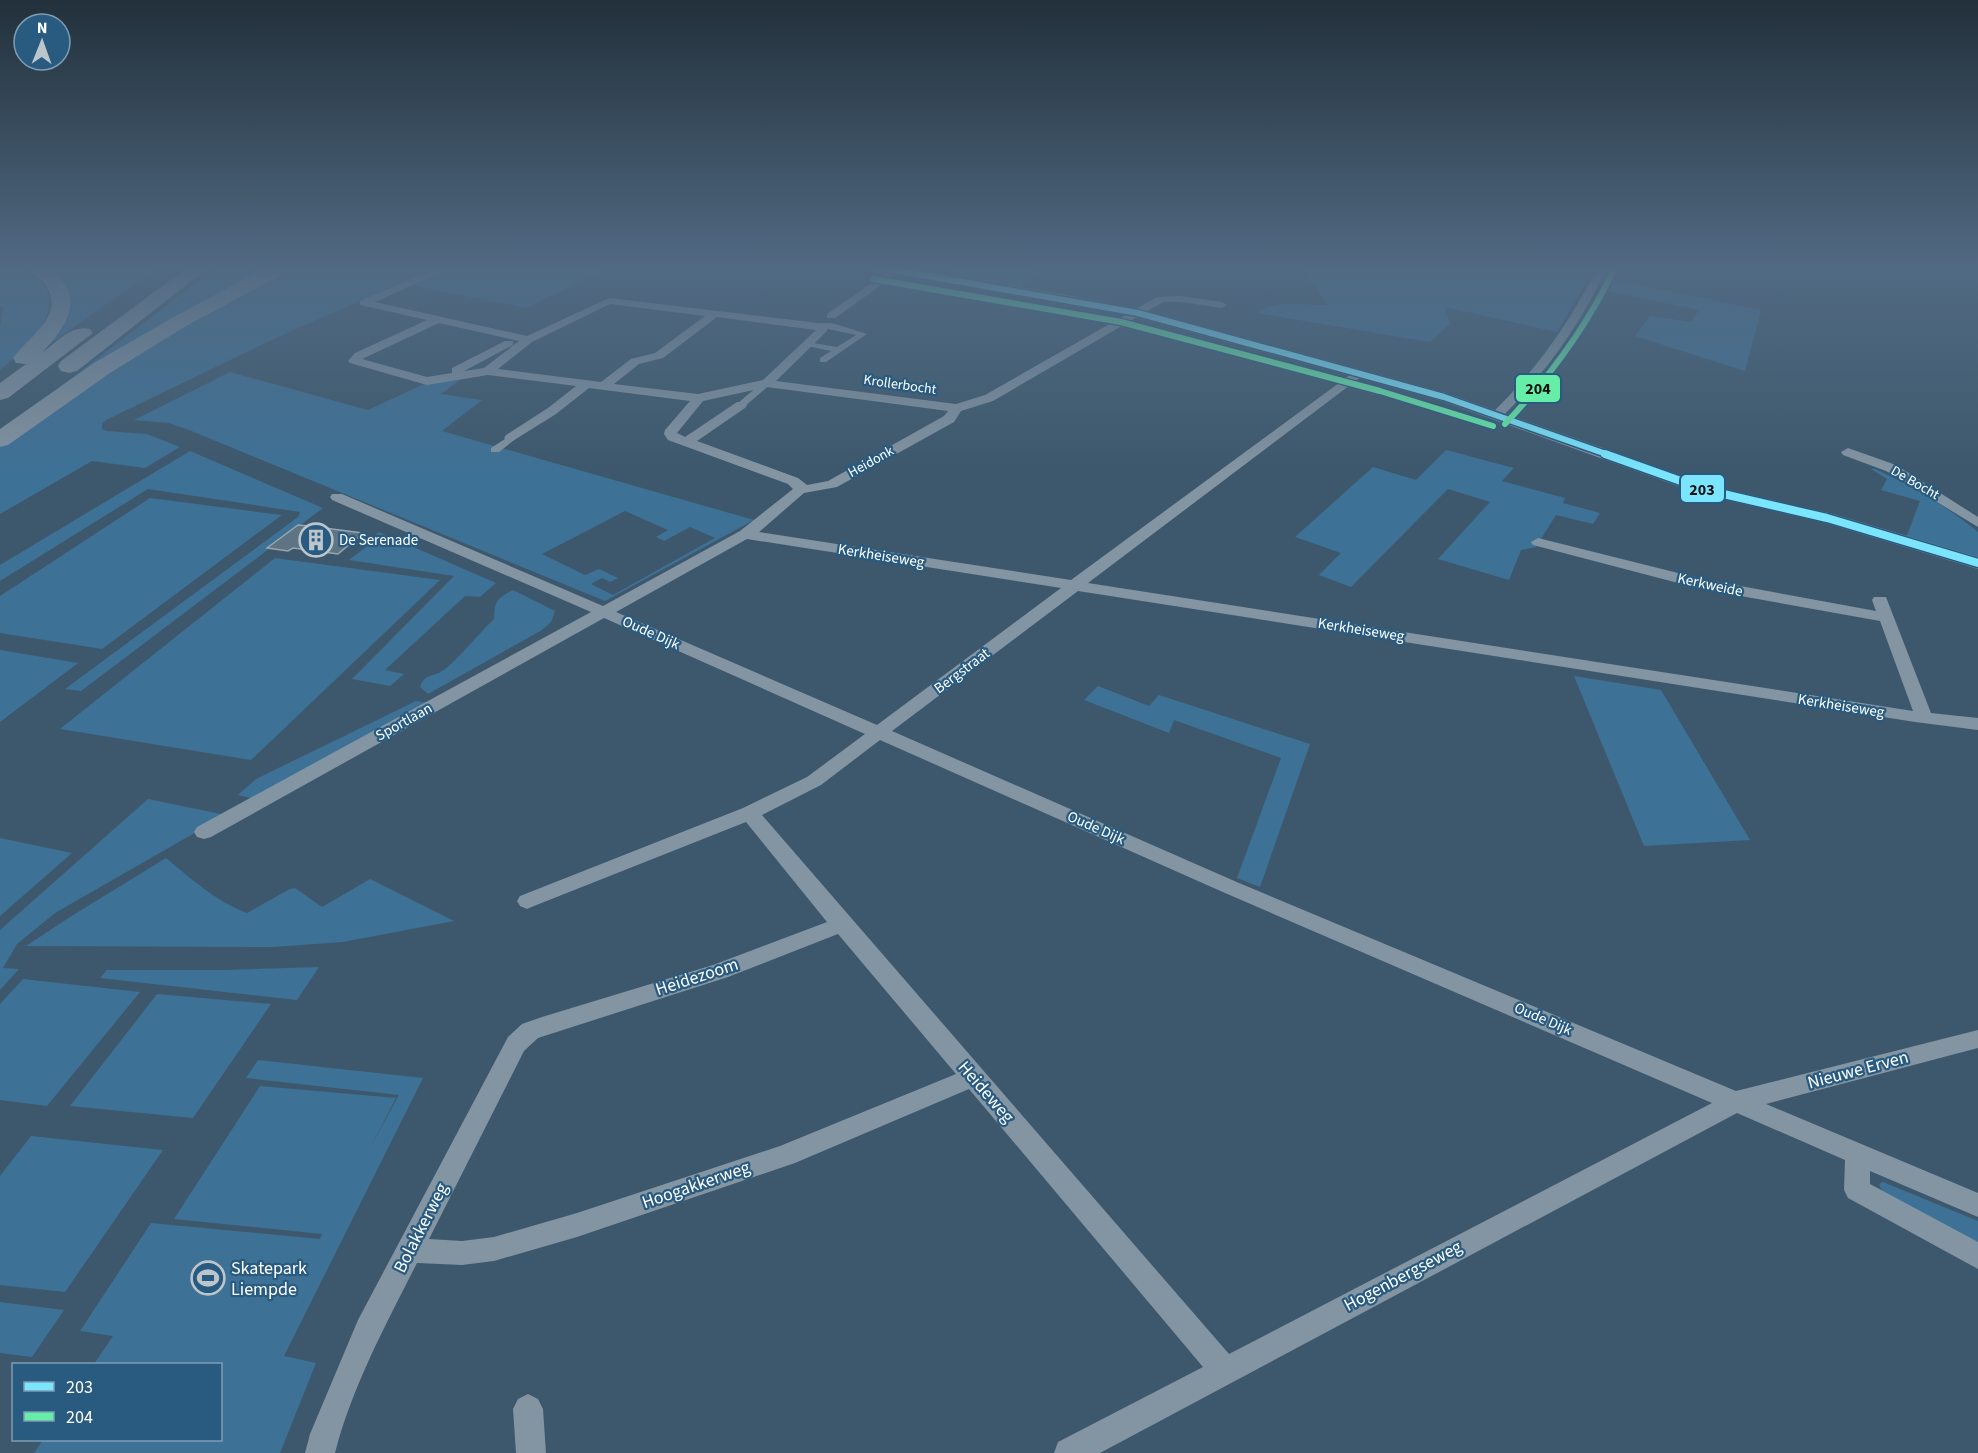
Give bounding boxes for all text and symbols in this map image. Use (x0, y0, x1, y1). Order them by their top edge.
north arrow (12, 12, 72, 72)
text: N (37, 17, 48, 39)
street label: Krollerbocht (862, 370, 938, 400)
line badge: 204 (1515, 374, 1561, 403)
text: 204 (1525, 378, 1551, 400)
street label: Heidonk (845, 441, 898, 483)
street label: De Bocht (1887, 461, 1943, 505)
line badge: 203 (1680, 474, 1725, 503)
text: 203 (1689, 479, 1715, 501)
building icon: De Serenade (298, 522, 334, 558)
place label: De Serenade (339, 530, 418, 551)
street label: Kerkheiseweg (836, 539, 926, 573)
street label: Kerkweide (1675, 568, 1745, 602)
street label: Oude Dijk (619, 611, 684, 655)
street label: Kerkheiseweg (1316, 613, 1406, 647)
street label: Bergstraat (930, 643, 994, 699)
street label: Kerkheiseweg (1796, 689, 1886, 723)
street label: Sportlaan (372, 698, 436, 746)
street label: Oude Dijk (1064, 806, 1129, 850)
street label: Heidezoom (652, 952, 742, 1002)
street label: Oude Dijk (1511, 997, 1576, 1041)
street label: Nieuwe Erven (1805, 1045, 1911, 1095)
street label: Heideweg (952, 1056, 1020, 1128)
street label: Hoogakkerweg (639, 1155, 753, 1215)
street label: Bolakkerweg (388, 1179, 454, 1277)
street label: Hogenbergseweg (1340, 1234, 1466, 1318)
place label: Skatepark Liempde (231, 1256, 307, 1302)
sports icon: Skatepark Liempde (190, 1260, 226, 1296)
legend (12, 1363, 222, 1441)
text: 203 (66, 1375, 93, 1400)
text: 204 (66, 1405, 93, 1430)

